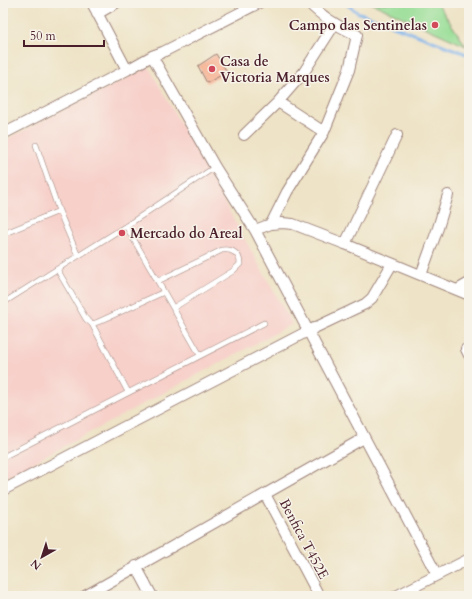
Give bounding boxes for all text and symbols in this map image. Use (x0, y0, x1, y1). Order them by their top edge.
place label: Campo das Sentinelas (289, 16, 427, 35)
marker: Campo das Sentinelas (430, 20, 440, 30)
scale bar (24, 22, 104, 48)
text: 50 m (30, 28, 57, 44)
place label: Casa de Victoria Marques (220, 52, 330, 87)
marker: Casa de Victoria Marques (207, 64, 217, 74)
place label: Mercado do Areal (130, 224, 243, 243)
marker: Mercado do Areal (117, 228, 127, 238)
street label: Benfica T452E (275, 496, 333, 583)
north arrow (22, 537, 62, 577)
text: N (27, 555, 44, 573)

